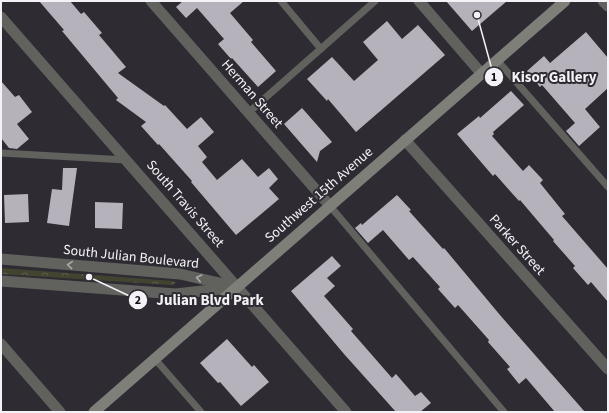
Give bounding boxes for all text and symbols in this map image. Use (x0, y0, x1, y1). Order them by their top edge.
street label: Herman Street (217, 55, 288, 133)
callout: Kisor Gallery (484, 63, 605, 90)
text: Kisor Gallery (511, 67, 597, 88)
text: 1 (491, 69, 497, 86)
street label: Southwest 15th Avenue (261, 142, 377, 248)
street label: South Travis Street (141, 156, 229, 252)
street label: Parker Street (484, 210, 550, 280)
street label: South Julian Boulevard (62, 240, 200, 274)
one-way arrow (67, 260, 73, 269)
one-way arrow (196, 275, 202, 283)
callout: Julian Blvd Park (128, 286, 272, 313)
text: Julian Blvd Park (156, 290, 264, 311)
text: 2 (135, 292, 141, 309)

